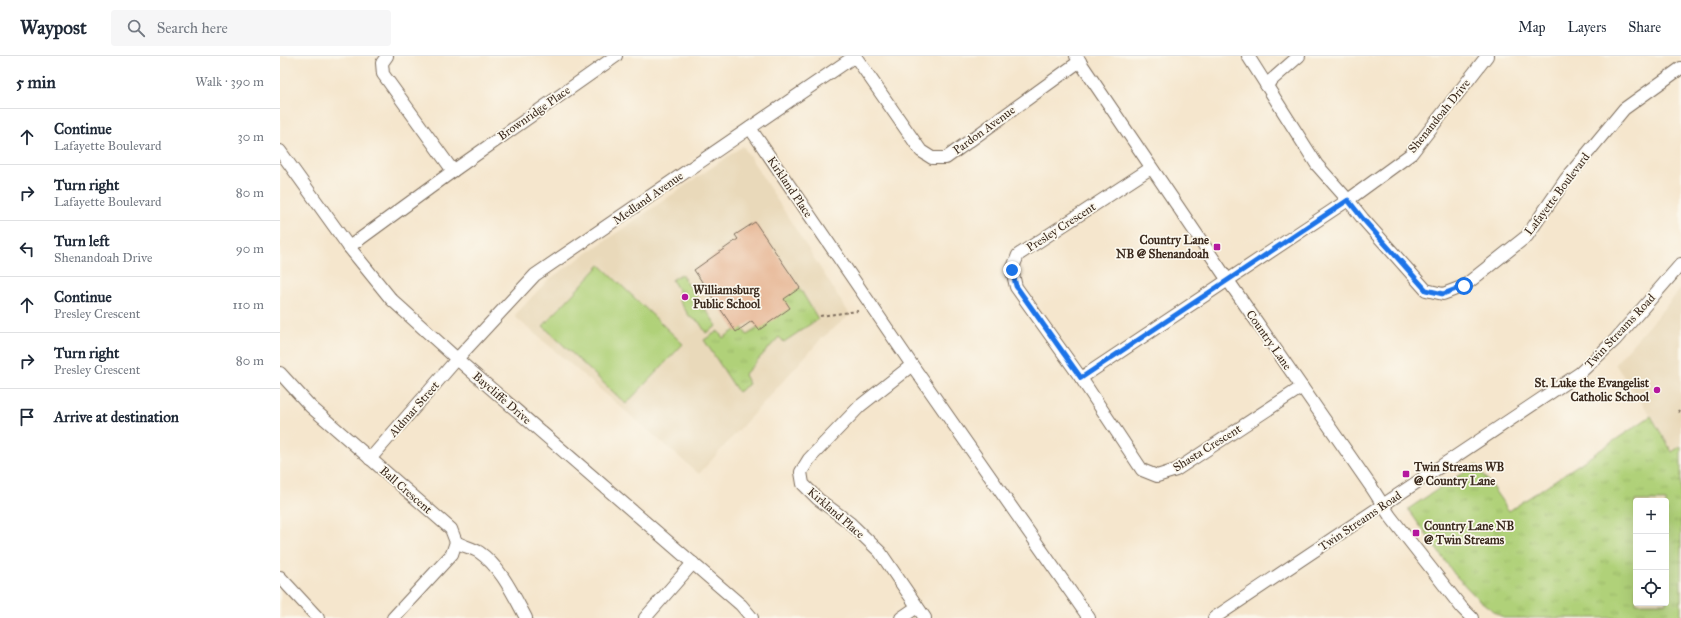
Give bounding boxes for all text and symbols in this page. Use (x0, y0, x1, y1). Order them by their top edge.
search box (111, 10, 391, 46)
text: Waypost (20, 16, 87, 39)
icon: search (125, 17, 147, 39)
text: Search here (157, 19, 228, 37)
text: Map (1518, 19, 1546, 36)
text: Layers (1568, 19, 1606, 36)
text: Share (1628, 19, 1661, 36)
text: 5 min (16, 72, 56, 93)
text: Walk · 390 m (195, 74, 264, 90)
street label: Shenandoah Drive (1405, 76, 1473, 156)
street label: Brownridge Place (495, 83, 573, 144)
street label: Pardon Avenue (950, 103, 1018, 157)
text: Continue (54, 120, 112, 138)
icon: ahead (16, 126, 38, 148)
text: 30 m (238, 129, 264, 145)
text: Lafayette Boulevard (54, 138, 162, 154)
street label: Lafayette Boulevard (1522, 150, 1592, 238)
street label: Kirkland Place (764, 154, 816, 220)
street label: Medland Avenue (610, 169, 686, 227)
text: Turn right (54, 176, 119, 194)
icon: right (16, 182, 38, 204)
text: 80 m (236, 185, 264, 201)
text: Lafayette Boulevard (54, 194, 162, 210)
street label: Presley Crescent (1024, 199, 1099, 255)
text: Turn left (54, 232, 110, 250)
place label: Country Lane NB @ Shenandoah (1116, 233, 1209, 261)
icon: left (16, 238, 38, 260)
text: 90 m (236, 241, 264, 257)
marker: Country Lane NB @ Shenandoah (1212, 242, 1222, 252)
text: Shenandoah Drive (54, 250, 152, 266)
route end (1003, 261, 1021, 279)
route start (1455, 277, 1473, 295)
place label: Williamsburg Public School (693, 283, 761, 311)
text: Continue (54, 288, 112, 306)
street label: Twin Streams Road (1582, 291, 1658, 371)
marker: Williamsburg Public School (680, 292, 690, 302)
icon: ahead (16, 294, 38, 316)
text: 110 m (232, 297, 264, 313)
text: Presley Crescent (54, 306, 140, 322)
street label: Country Lane (1243, 308, 1295, 372)
text: Turn right (54, 344, 119, 362)
icon: right (16, 350, 38, 372)
text: 80 m (236, 353, 264, 369)
text: Presley Crescent (54, 362, 140, 378)
street label: Baycliffe Drive (470, 369, 534, 427)
place label: St. Luke the Evangelist Catholic School (1535, 376, 1650, 404)
street label: Aldmar Street (385, 378, 443, 441)
marker: St. Luke the Evangelist Catholic School (1652, 385, 1662, 395)
icon: arrive (16, 406, 38, 428)
text: Arrive at destination (54, 408, 179, 426)
street label: Shasta Crescent (1170, 421, 1244, 475)
place label: Twin Streams WB @ Country Lane (1413, 460, 1504, 489)
street label: Ball Crescent (377, 463, 436, 517)
marker: Twin Streams WB @ Country Lane (1401, 469, 1411, 479)
street label: Kirkland Place (805, 485, 867, 541)
street label: Twin Streams Road (1316, 488, 1404, 554)
map controls (1633, 498, 1669, 606)
button: + (1633, 498, 1669, 534)
place label: Country Lane NB @ Twin Streams (1424, 519, 1514, 547)
marker: Country Lane NB @ Twin Streams (1411, 528, 1421, 538)
button: − (1633, 534, 1669, 570)
button: locate (1633, 570, 1669, 606)

